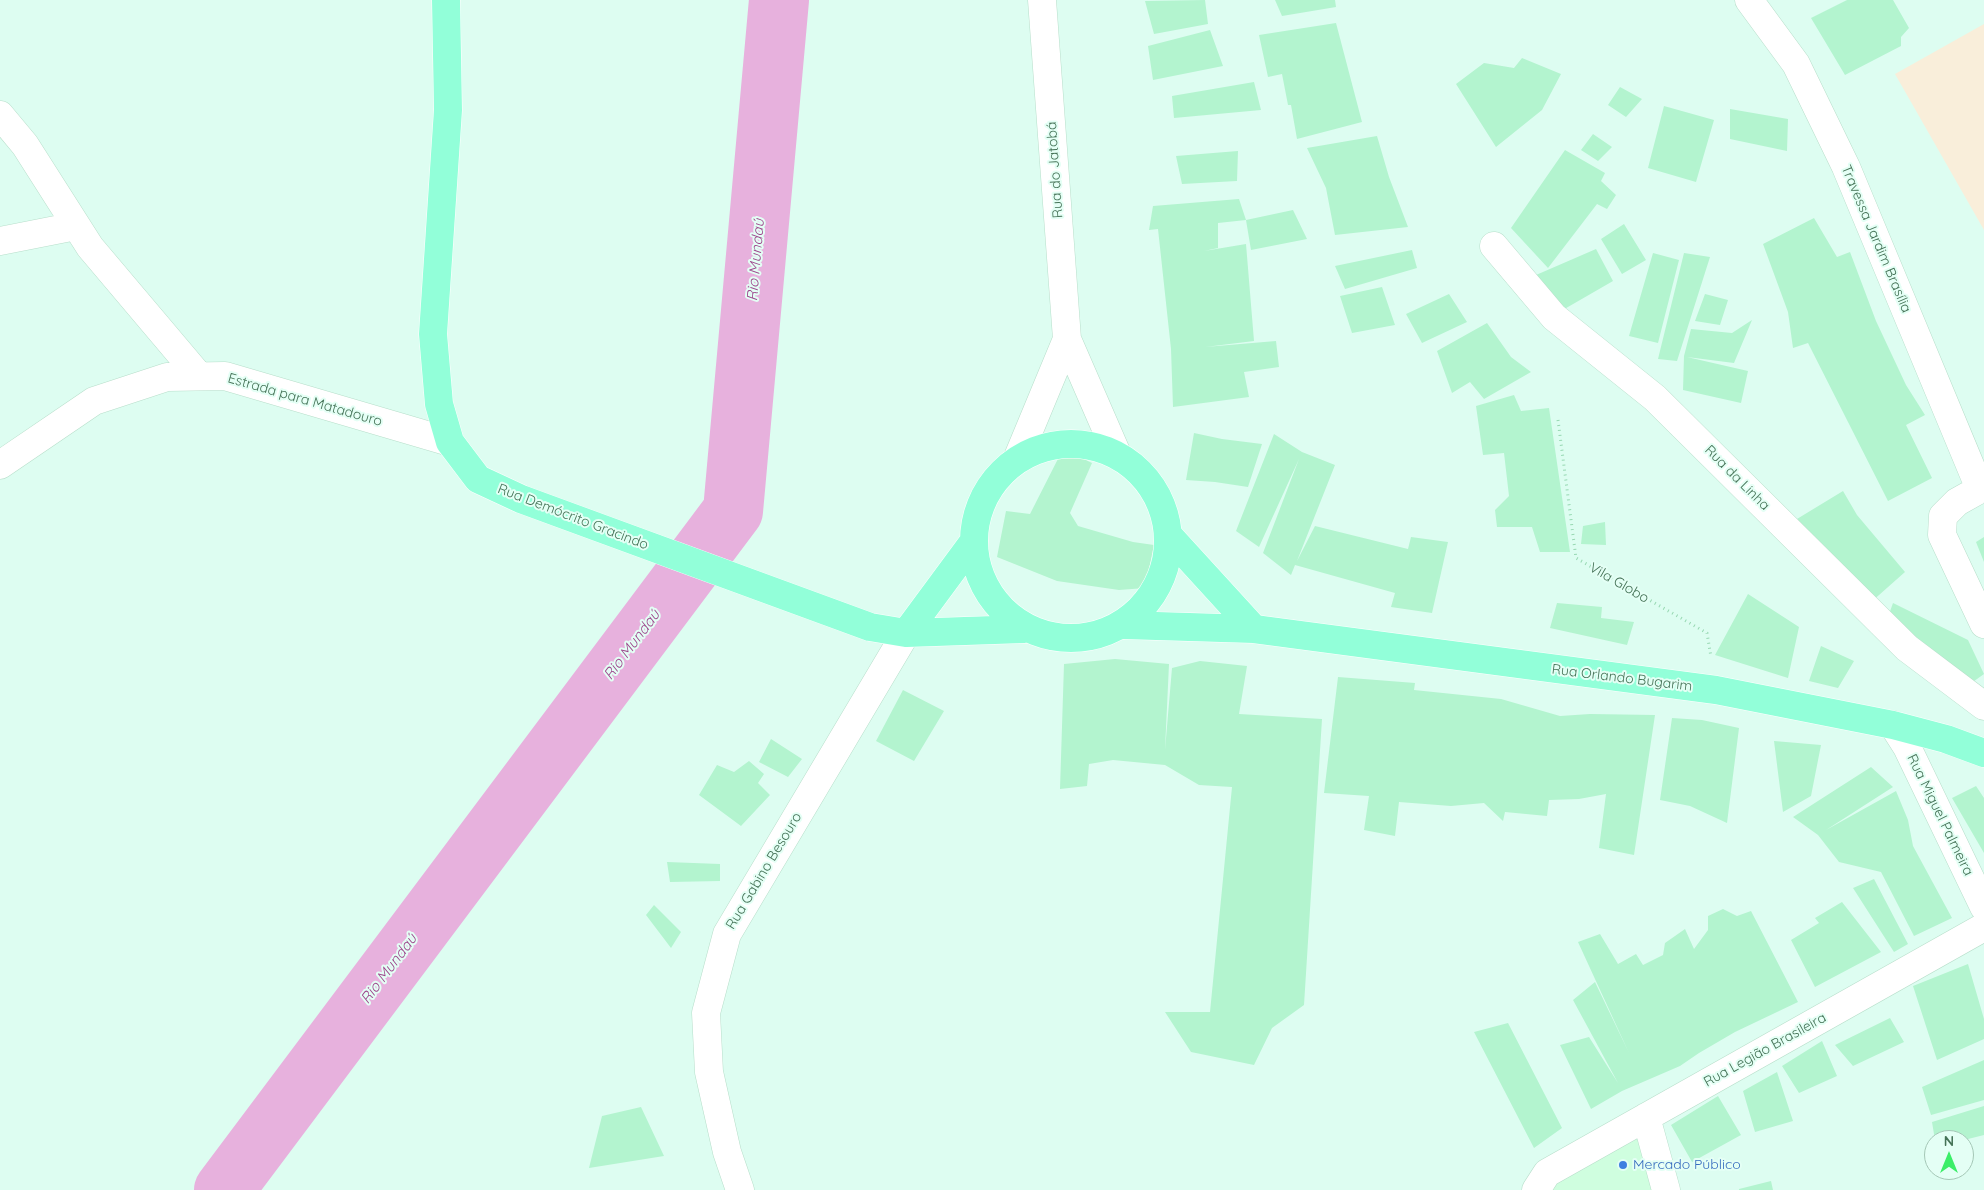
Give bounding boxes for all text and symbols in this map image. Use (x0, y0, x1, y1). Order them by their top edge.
street label: Rua do Jatobá (1043, 121, 1067, 219)
street label: Travessa Jardim Brasília (1837, 163, 1915, 315)
water label: Rio Mundaú (743, 218, 769, 302)
street label: Estrada para Matadouro (226, 370, 384, 430)
street label: Rua da Linha (1701, 442, 1773, 514)
street label: Rua Demócrito Gracindo (495, 480, 651, 554)
street label: Vila Globo (1586, 559, 1652, 607)
water label: Rio Mundaú (600, 607, 664, 683)
street label: Rua Orlando Bugarim (1551, 661, 1693, 695)
street label: Rua Miguel Palmeira (1903, 752, 1977, 878)
street label: Rua Gabino Besouro (722, 810, 806, 932)
water label: Rio Mundaú (357, 931, 421, 1007)
street label: Rua Legião Brasileira (1701, 1009, 1829, 1091)
north arrow (1924, 1130, 1974, 1180)
text: N (1944, 1132, 1954, 1150)
place label: Mercado Público (1633, 1157, 1741, 1173)
marker: Mercado Público (1617, 1159, 1629, 1171)

